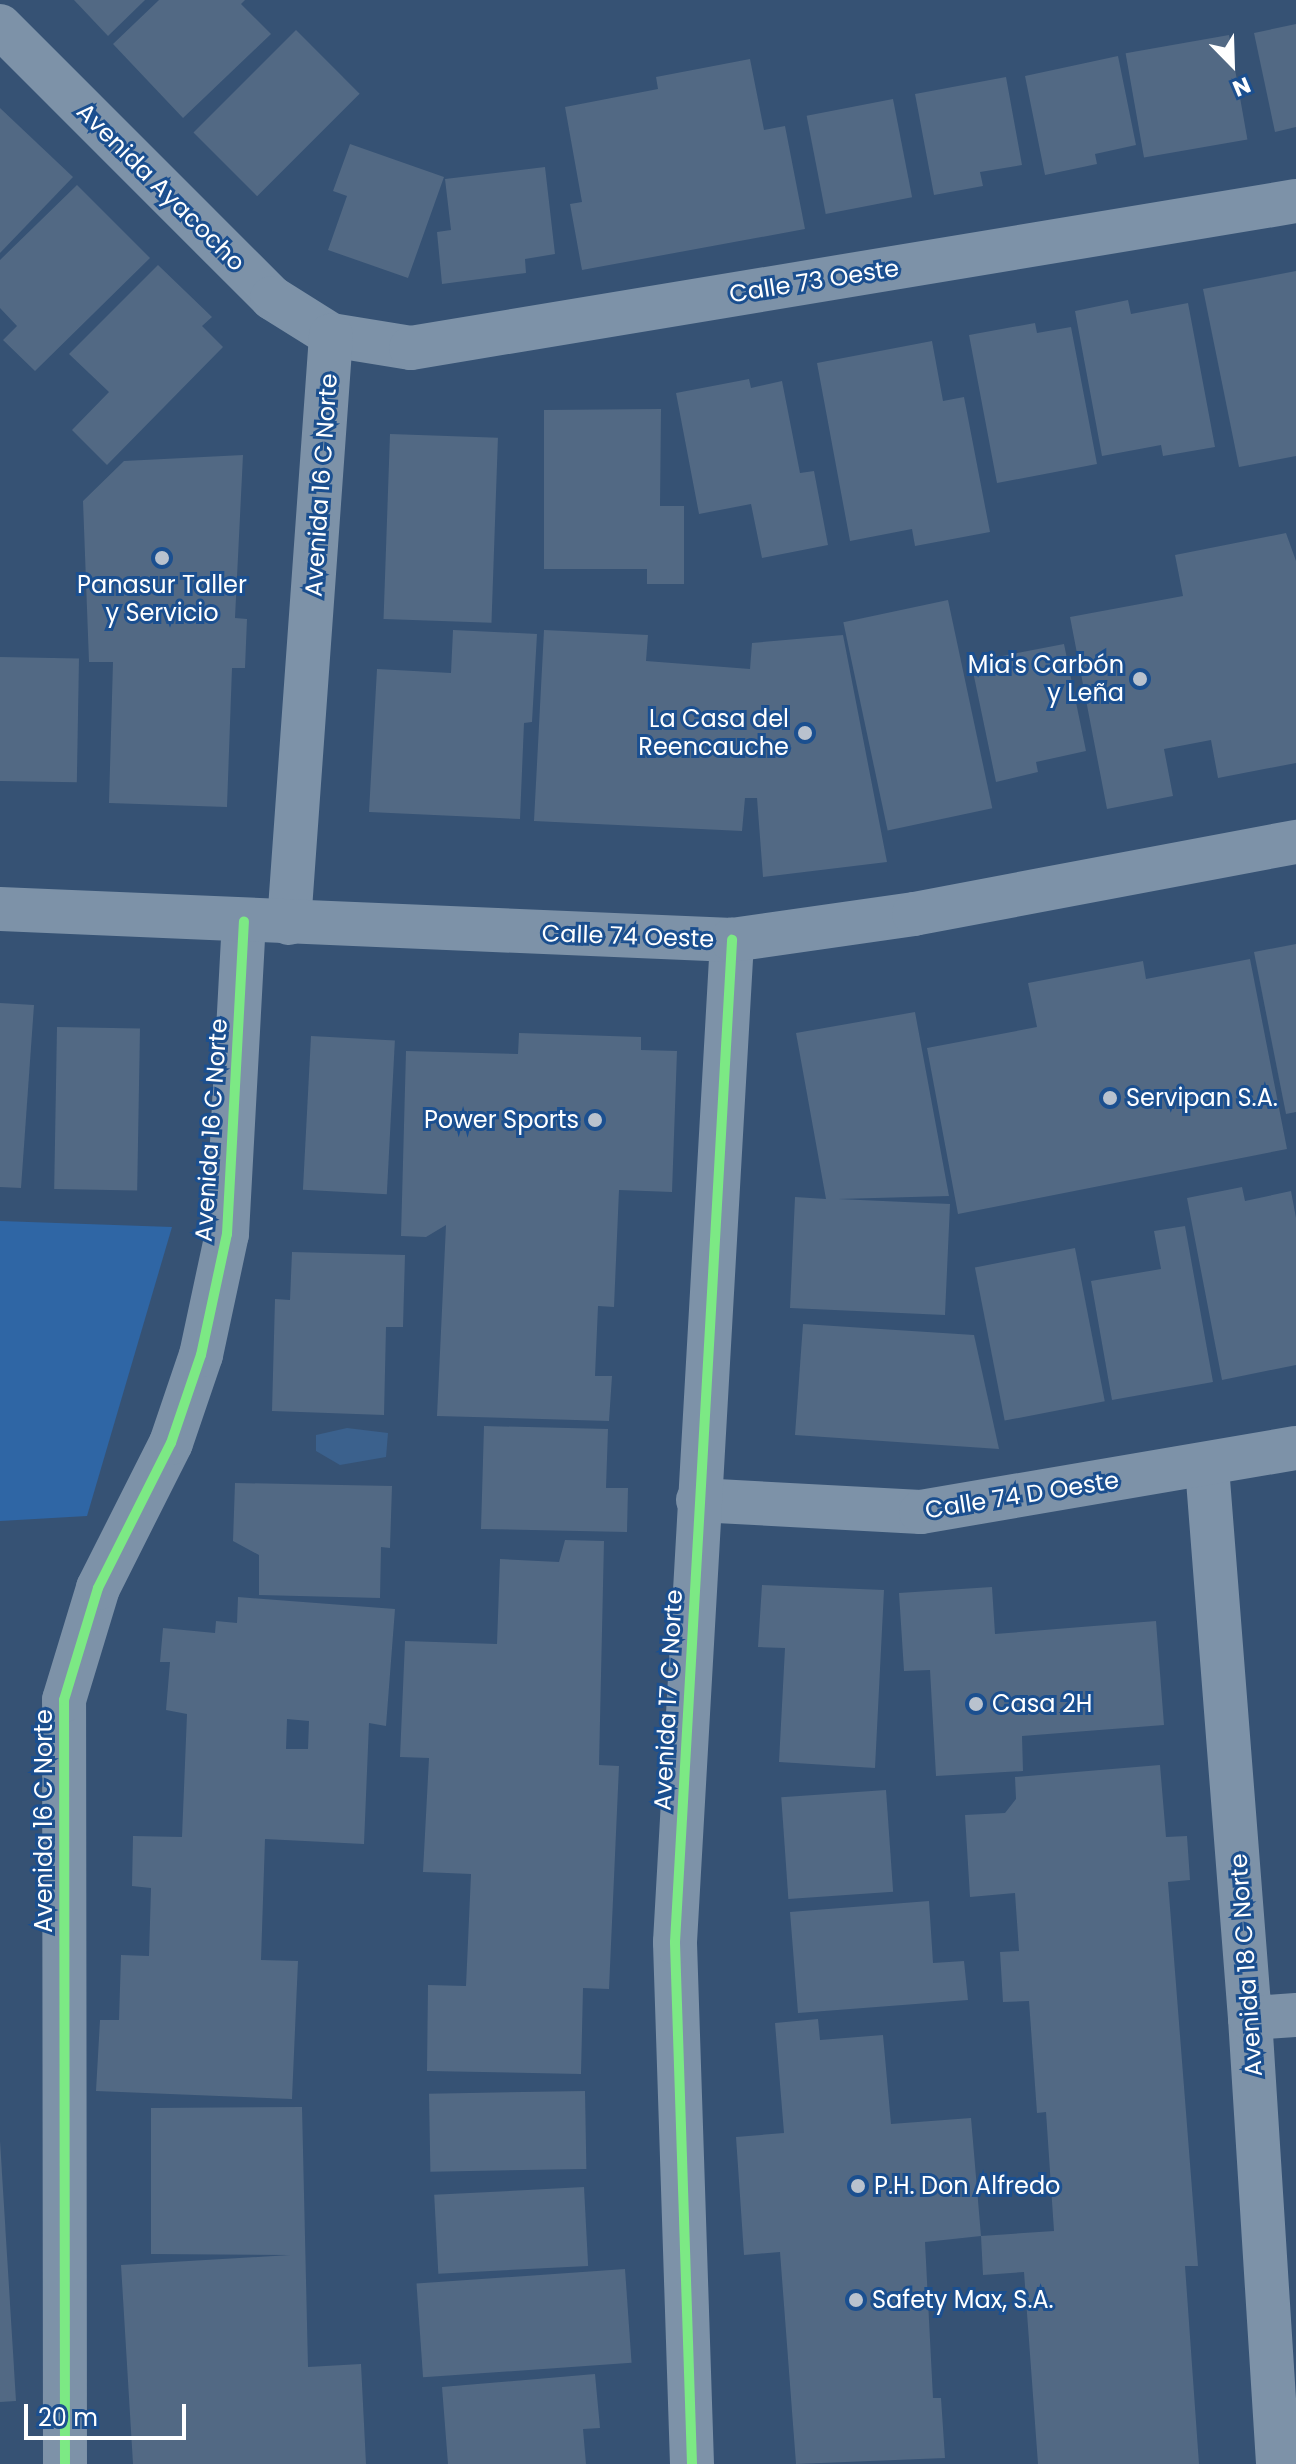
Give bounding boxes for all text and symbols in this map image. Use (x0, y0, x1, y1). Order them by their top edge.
north arrow (1192, 24, 1272, 104)
text: N (1228, 69, 1255, 104)
street label: Avenida Ayacocho (71, 97, 251, 277)
street label: Calle 73 Oeste (727, 253, 901, 309)
street label: Avenida 16 C Norte (299, 372, 343, 598)
marker: Panasur Taller y Servicio (153, 549, 171, 567)
place label: Panasur Taller y Servicio (77, 571, 247, 627)
place label: Mia's Carbón y Leña (968, 651, 1124, 707)
marker: Mia's Carbón y Leña (1131, 670, 1149, 688)
place label: La Casa del Reencauche (638, 705, 789, 761)
marker: La Casa del Reencauche (796, 724, 814, 742)
street label: Calle 74 Oeste (541, 919, 715, 953)
street label: Avenida 16 C Norte (189, 1017, 233, 1243)
place label: Servipan S.A. (1126, 1084, 1278, 1112)
marker: Servipan S.A. (1101, 1089, 1119, 1107)
place label: Power Sports (424, 1106, 579, 1134)
marker: Power Sports (586, 1111, 604, 1129)
street label: Calle 74 D Oeste (923, 1465, 1121, 1525)
street label: Avenida 17 C Norte (648, 1589, 688, 1811)
place label: Casa 2H (992, 1690, 1092, 1718)
marker: Casa 2H (967, 1695, 985, 1713)
street label: Avenida 16 C Norte (30, 1709, 58, 1933)
street label: Avenida 18 C Norte (1224, 1852, 1268, 2078)
place label: P.H. Don Alfredo (874, 2172, 1060, 2200)
marker: P.H. Don Alfredo (849, 2177, 867, 2195)
place label: Safety Max, S.A. (872, 2286, 1054, 2314)
marker: Safety Max, S.A. (847, 2291, 865, 2309)
scale bar (28, 2388, 190, 2438)
text: 20 m (38, 2401, 98, 2434)

